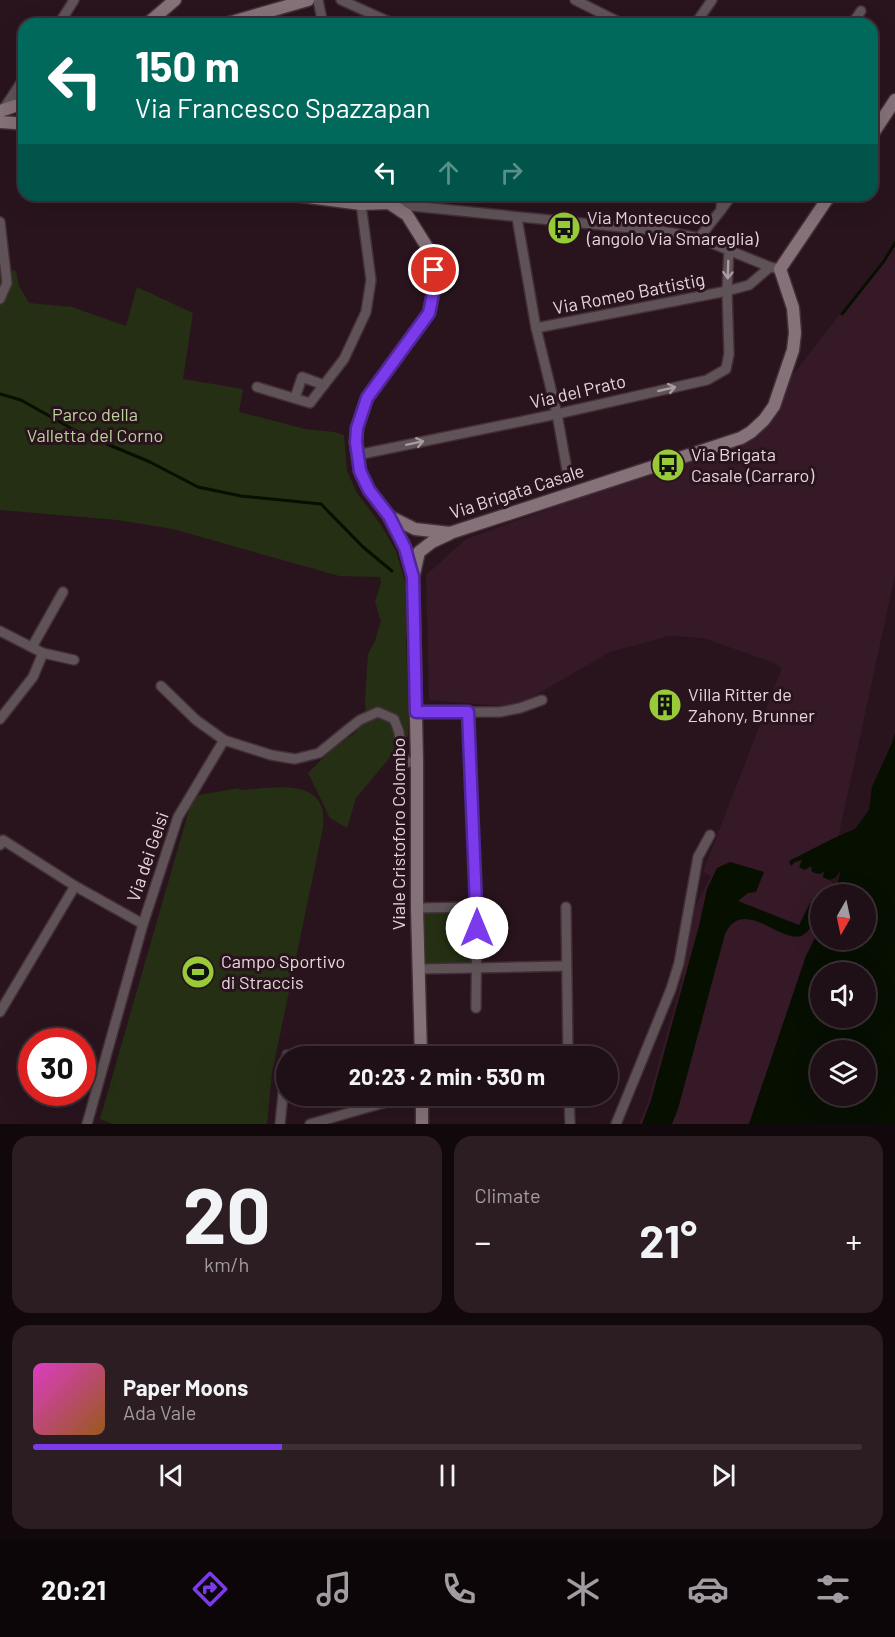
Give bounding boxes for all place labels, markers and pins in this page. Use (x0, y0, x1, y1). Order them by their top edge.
place label: Via Montecucco (angolo Via Smareglia) (586, 206, 759, 249)
bus stop icon: Via Montecucco (angolo Via Smareglia) (546, 210, 582, 246)
pin (408, 244, 459, 295)
place label: Via Brigata Casale (Carraro) (691, 443, 814, 486)
bus stop icon: Via Brigata Casale (Carraro) (650, 447, 686, 483)
place label: Villa Ritter de Zahony, Brunner (688, 683, 815, 726)
building icon: Villa Ritter de Zahony, Brunner (647, 687, 683, 723)
place label: Campo Sportivo di Straccis (221, 950, 345, 993)
sports icon: Campo Sportivo di Straccis (180, 954, 216, 990)

